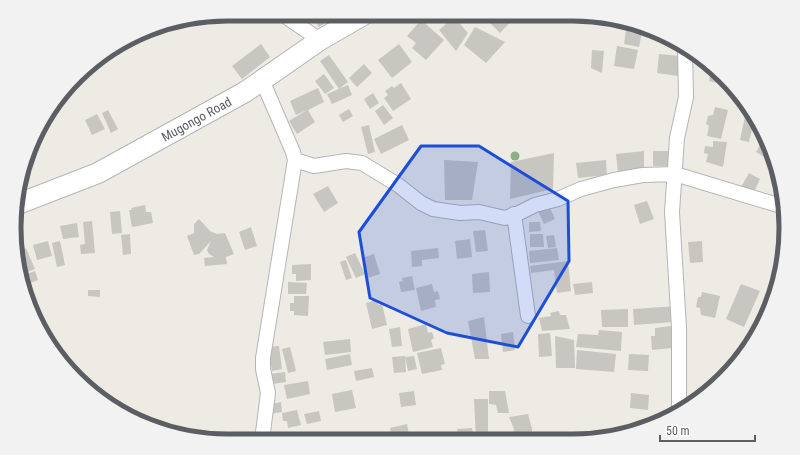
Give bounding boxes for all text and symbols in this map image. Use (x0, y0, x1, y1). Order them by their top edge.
street label: Mugongo Road (159, 94, 234, 145)
scale bar (660, 417, 755, 443)
text: 50 m (666, 424, 690, 438)

